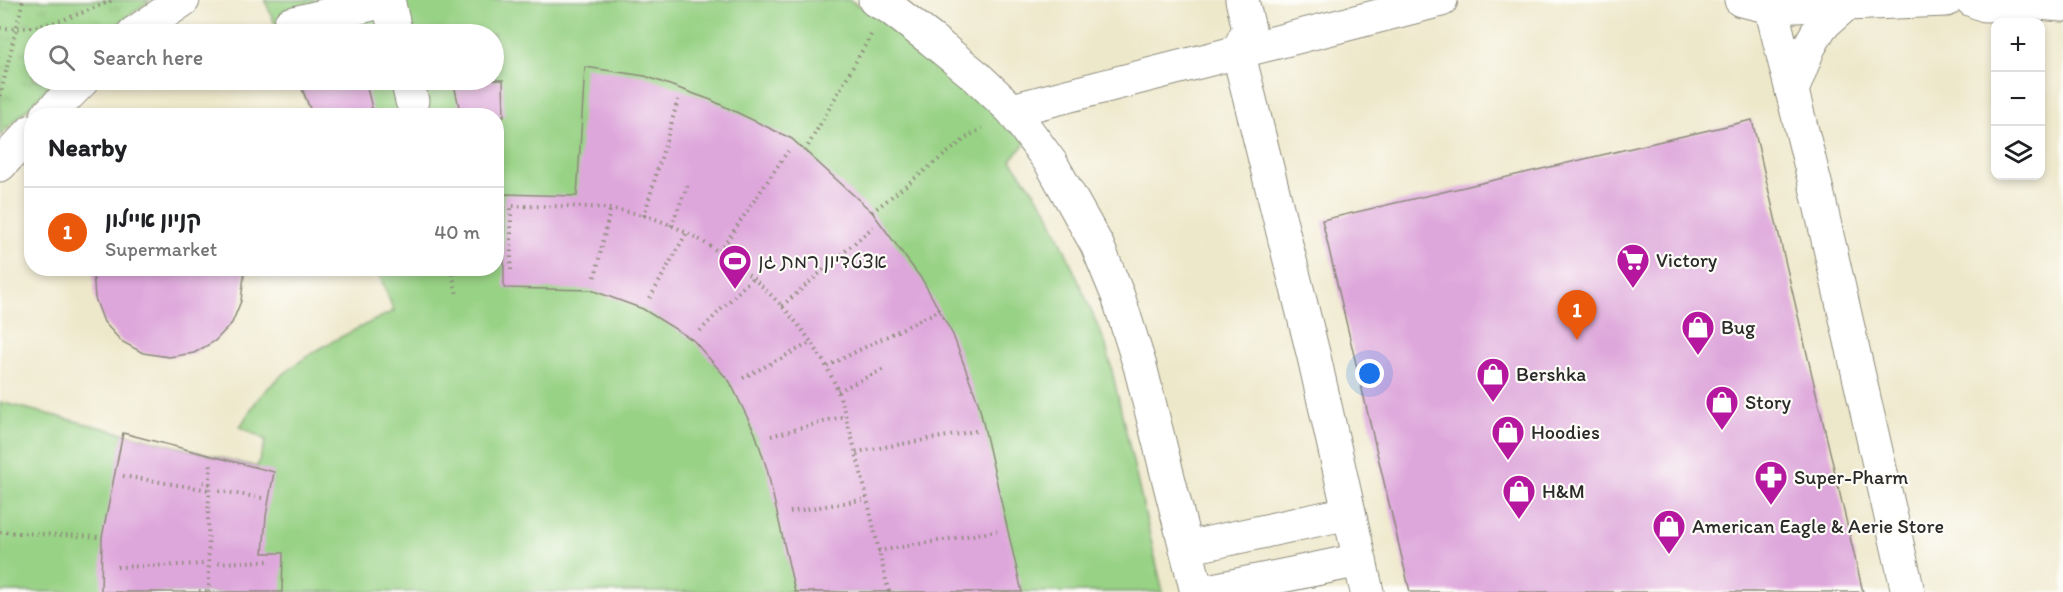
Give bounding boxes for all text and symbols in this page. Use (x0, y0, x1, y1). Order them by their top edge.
map controls (1991, 18, 2045, 180)
button: + (1991, 18, 2045, 72)
search box (24, 24, 504, 90)
icon: search (45, 41, 78, 74)
text: Search here (93, 44, 203, 71)
button: − (1991, 72, 2045, 126)
button: layers (1991, 126, 2045, 180)
text: Nearby (48, 131, 127, 163)
text: קניון איילון (105, 206, 201, 233)
text: 1 (63, 220, 72, 244)
text: 40 m (434, 220, 480, 244)
text: Supermarket (105, 237, 217, 261)
supermarket icon: Victory (1615, 242, 1651, 289)
sports icon: אצטדיון רמת גן (717, 243, 753, 290)
place label: Victory (1656, 248, 1718, 272)
place label: אצטדיון רמת גן (758, 249, 887, 273)
pin: 1 (1558, 290, 1596, 340)
shop icon: Bug (1680, 309, 1716, 356)
place label: Bug (1721, 315, 1756, 339)
shop icon: Bershka (1475, 356, 1511, 403)
your location (1355, 359, 1384, 388)
place label: Bershka (1516, 362, 1586, 386)
shop icon: Story (1704, 384, 1740, 431)
place label: Story (1745, 390, 1792, 414)
shop icon: Hoodies (1490, 414, 1526, 461)
place label: Hoodies (1531, 420, 1600, 444)
pharmacy icon: Super-Pharm (1753, 459, 1789, 506)
place label: Super-Pharm (1794, 465, 1908, 489)
shop icon: H&M (1501, 473, 1537, 520)
place label: H&M (1542, 479, 1585, 503)
shop icon: American Eagle & Aerie Store (1651, 508, 1687, 555)
place label: American Eagle & Aerie Store (1692, 514, 1944, 538)

